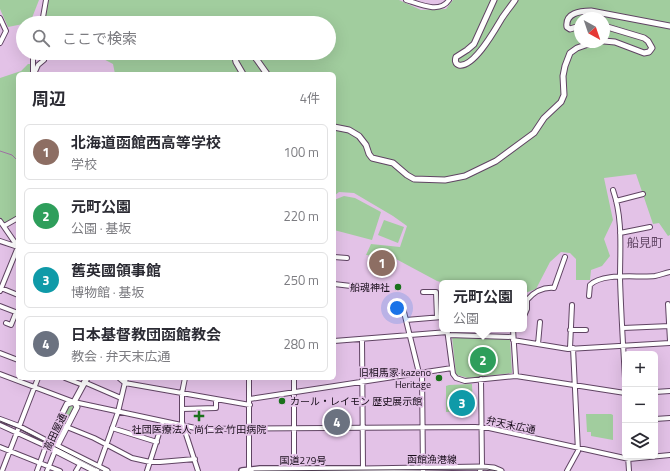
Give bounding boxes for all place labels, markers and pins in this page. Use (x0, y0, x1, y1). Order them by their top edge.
pin: 1 (369, 248, 395, 278)
place label: 船魂神社 (350, 280, 390, 295)
marker: 船魂神社 (393, 282, 403, 292)
pin: 2 (470, 345, 496, 375)
place label: 旧相馬家 kazeno Heritage (359, 365, 431, 392)
marker: 旧相馬家 kazeno Heritage (434, 373, 444, 383)
pin: 3 (449, 388, 475, 418)
place label: カール・レイモン 歴史展示館 (290, 394, 422, 409)
marker: カール・レイモン 歴史展示館 (277, 396, 287, 406)
pin: 4 (324, 407, 350, 437)
marker: 社団医療法人 尚仁会 竹田病院 (193, 410, 205, 422)
place label: 社団医療法人 尚仁会 竹田病院 (132, 422, 266, 437)

